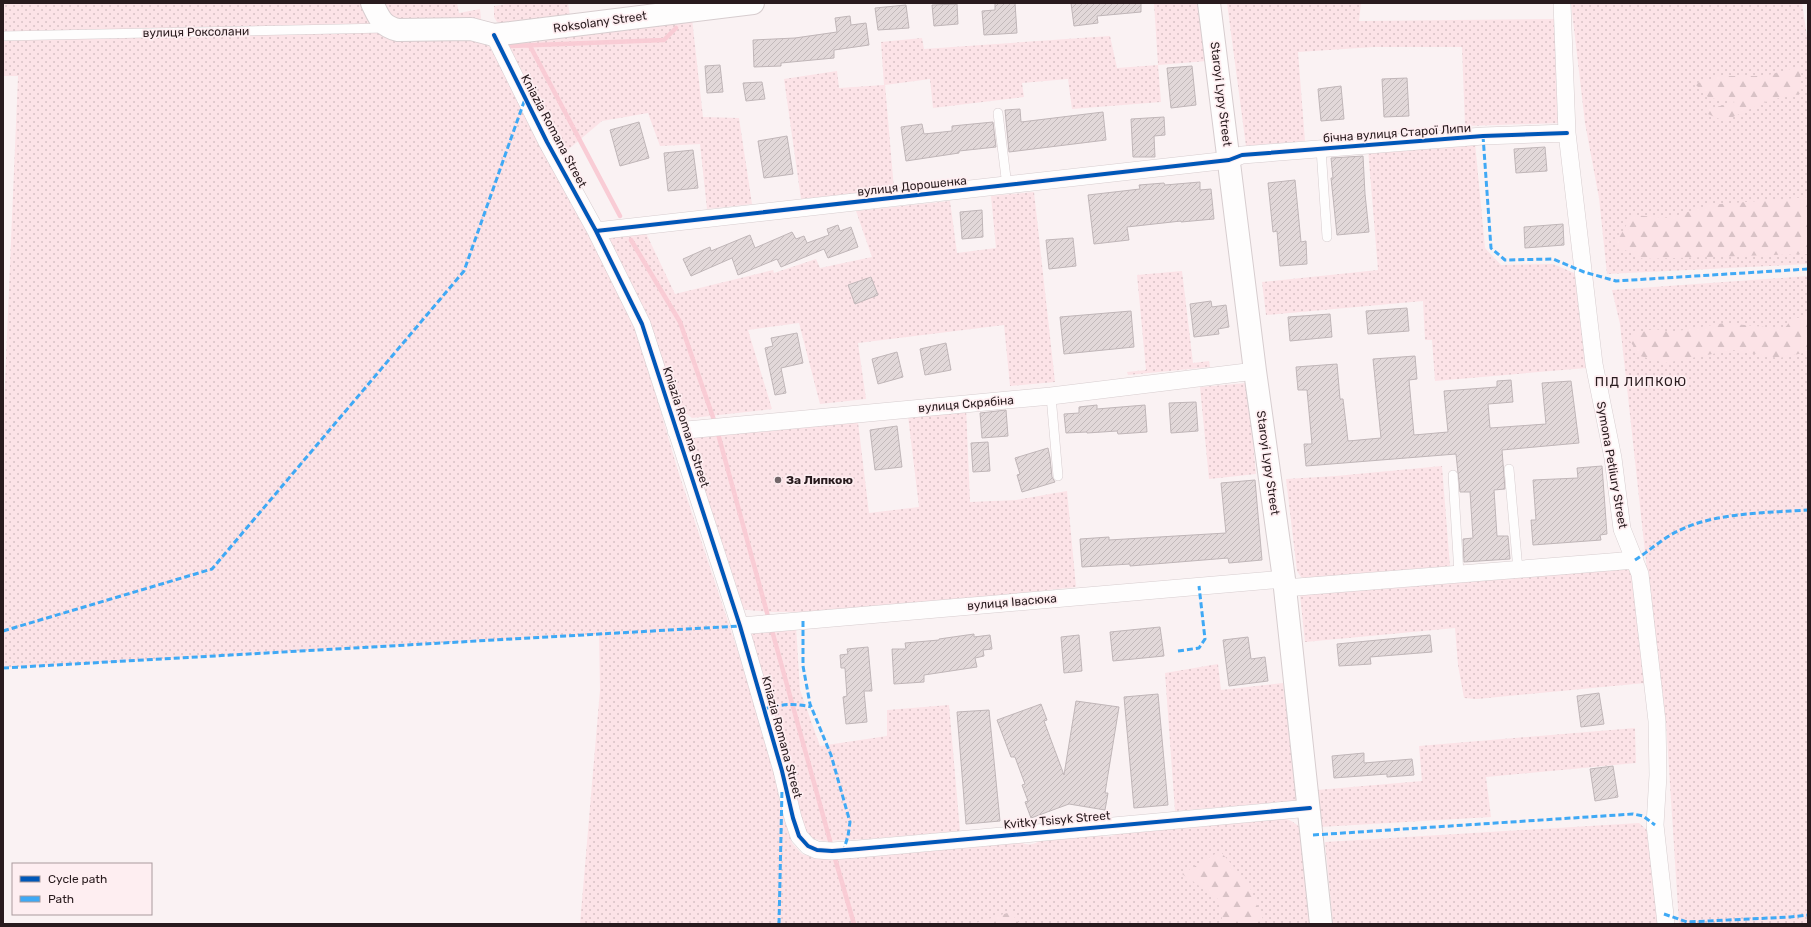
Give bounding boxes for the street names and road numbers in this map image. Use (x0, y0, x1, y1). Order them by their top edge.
street label: Roksolany Street (552, 8, 648, 35)
street label: вулиця Роксолани (143, 24, 249, 40)
street label: Staroyi Lypy Street (1208, 41, 1234, 147)
street label: Kniazia Romana Street (518, 72, 590, 190)
street label: бічна вулиця Старої Липи (1323, 121, 1471, 145)
street label: вулиця Дорошенка (857, 173, 967, 199)
street label: Kniazia Romana Street (660, 365, 712, 489)
street label: вулиця Скрябіна (918, 393, 1014, 415)
street label: Symona Petliury Street (1594, 400, 1630, 530)
street label: Staroyi Lypy Street (1254, 410, 1282, 516)
street label: вулиця Івасюка (967, 591, 1057, 613)
street label: Kniazia Romana Street (759, 674, 805, 800)
street label: Kvitky Tsisyk Street (1003, 808, 1111, 832)

